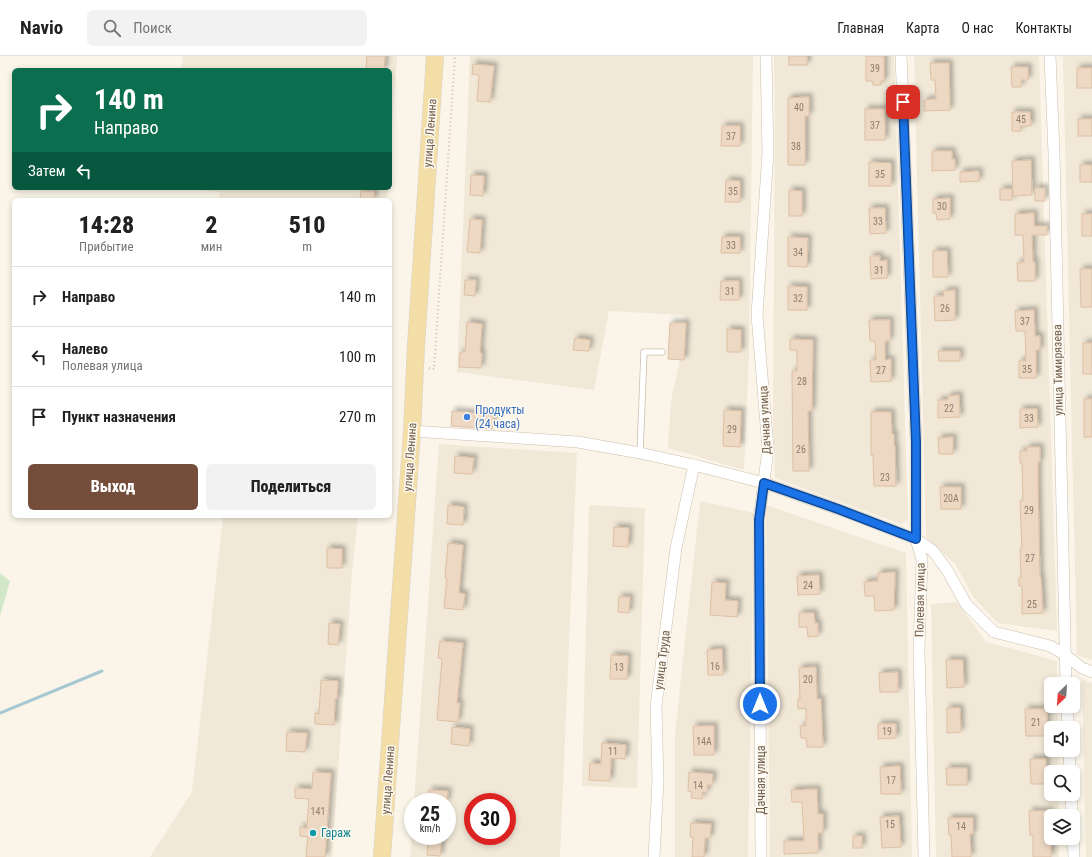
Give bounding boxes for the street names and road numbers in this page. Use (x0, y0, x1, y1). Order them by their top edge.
street label: улица Ленина (421, 98, 439, 168)
street label: улица Тимирязева (1050, 324, 1066, 416)
street label: Дачная улица (756, 385, 774, 455)
street label: улица Ленина (401, 422, 419, 492)
street label: Полевая улица (912, 562, 928, 637)
street label: улица Труда (651, 629, 673, 691)
street label: улица Ленина (379, 745, 397, 815)
street label: Дачная улица (754, 745, 768, 814)

